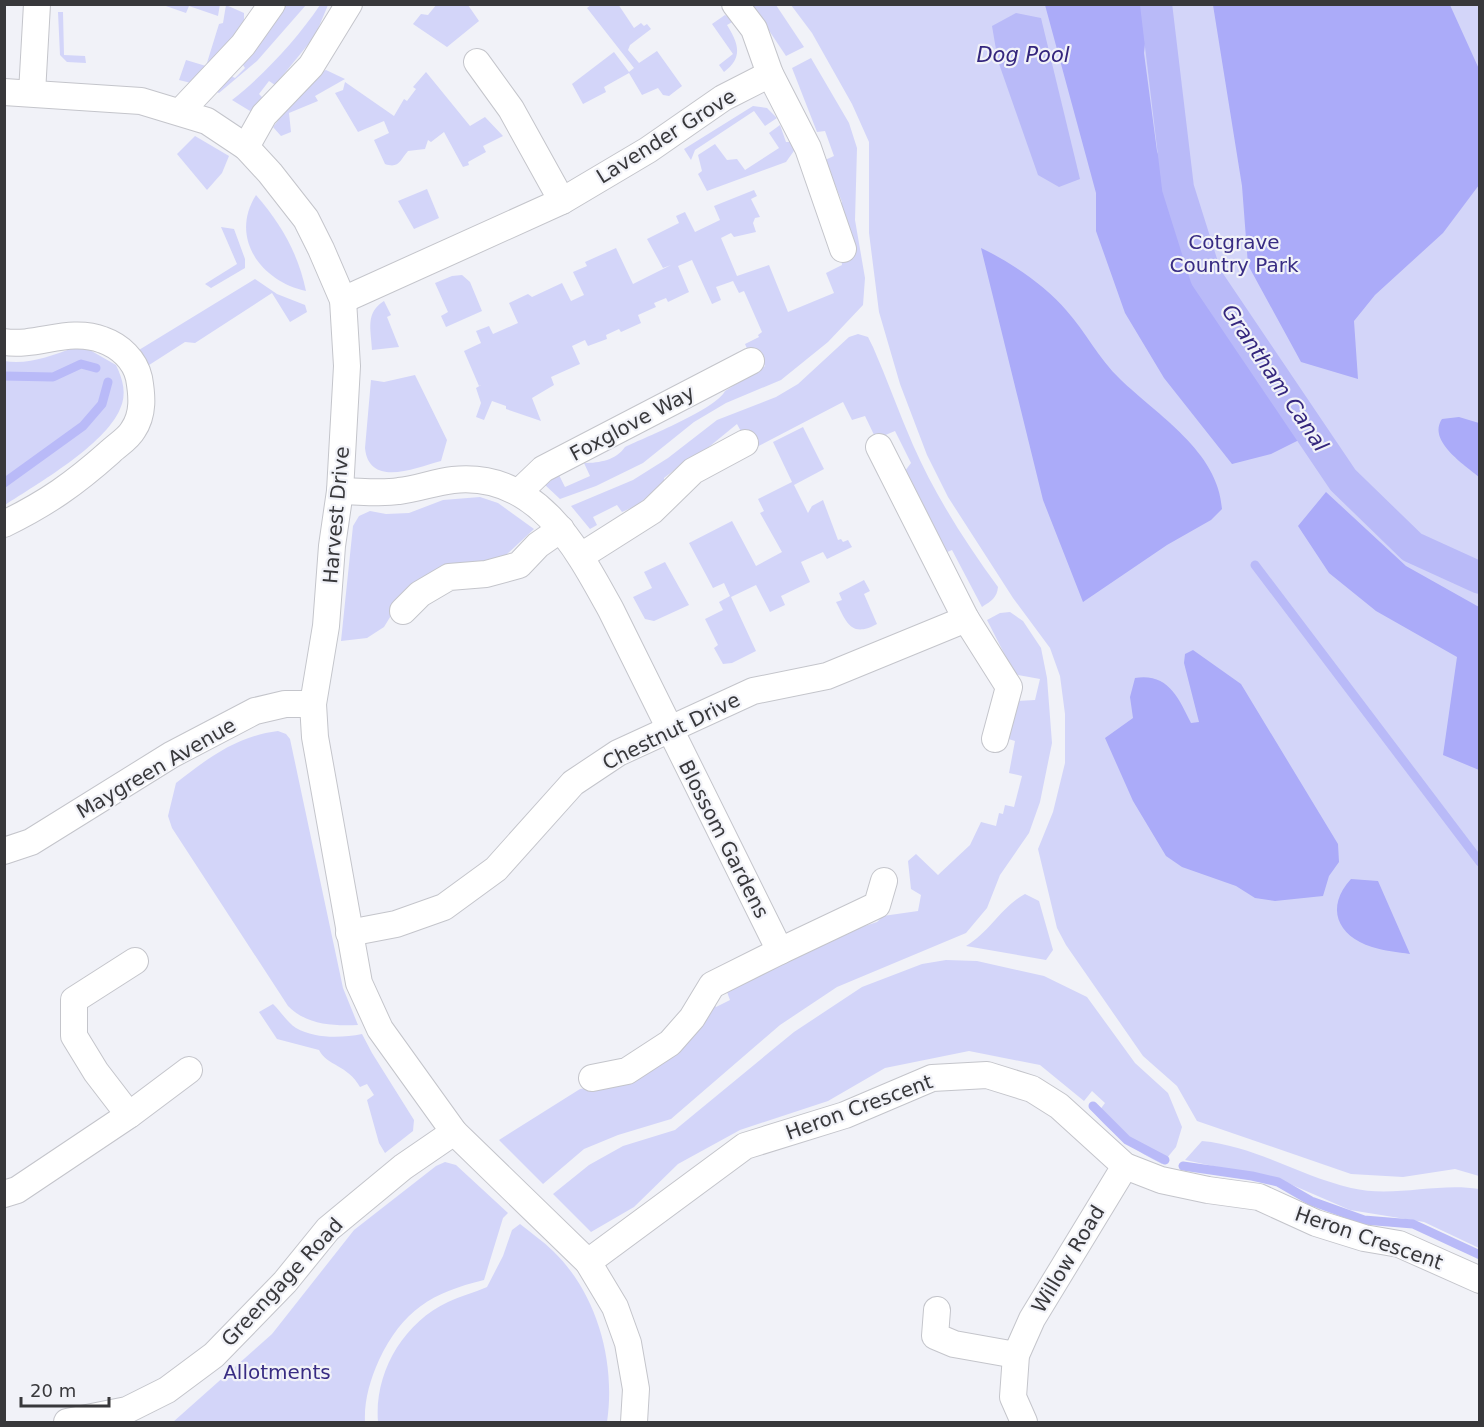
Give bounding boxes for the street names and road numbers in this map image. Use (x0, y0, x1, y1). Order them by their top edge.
street label: Lavender Grove (592, 84, 740, 188)
street label: Foxglove Way (566, 380, 699, 466)
street label: Harvest Drive (318, 445, 354, 585)
street label: Chestnut Drive (598, 687, 744, 775)
street label: Maygreen Avenue (72, 713, 240, 823)
street label: Blossom Gardens (674, 756, 774, 922)
street label: Heron Crescent (782, 1069, 936, 1145)
street label: Willow Road (1027, 1201, 1109, 1317)
street label: Heron Crescent (1292, 1201, 1446, 1275)
street label: Greengage Road (216, 1213, 348, 1351)

